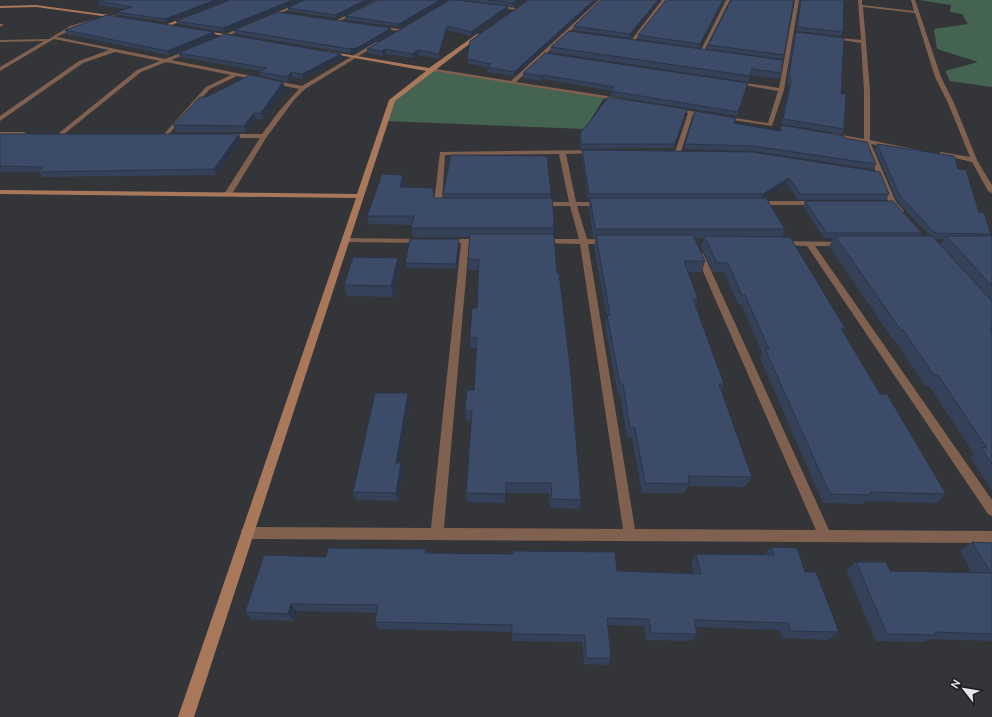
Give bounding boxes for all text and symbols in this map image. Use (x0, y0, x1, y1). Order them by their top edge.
north arrow (944, 669, 984, 709)
text: N (948, 677, 963, 690)

